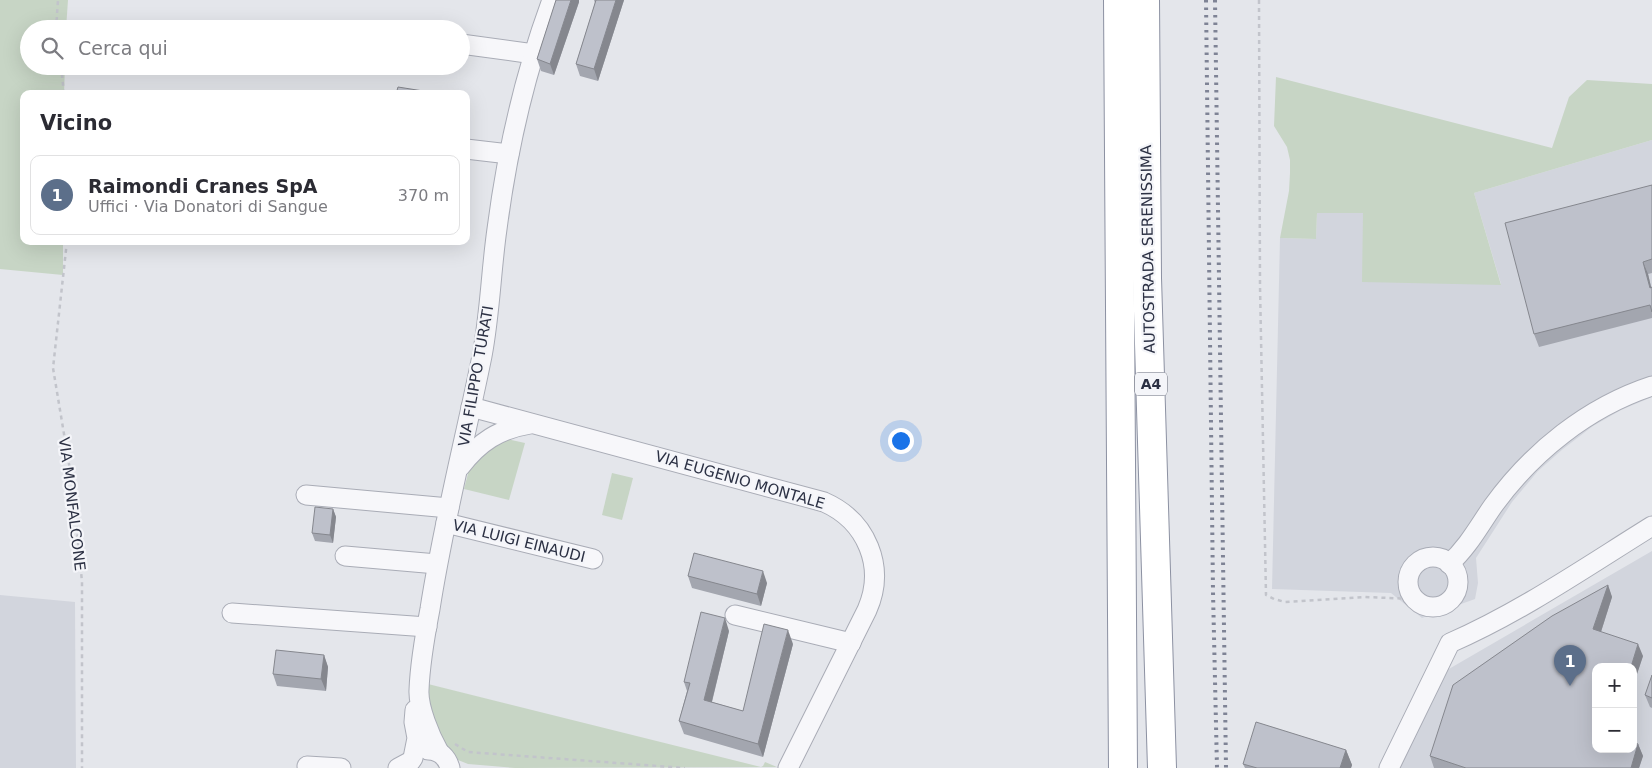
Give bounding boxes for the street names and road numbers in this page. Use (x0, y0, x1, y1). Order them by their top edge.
street label: AUTOSTRADA SERENISSIMA (1137, 144, 1159, 353)
street label: VIA FILIPPO TURATI (455, 304, 497, 448)
road number: A4 (1135, 372, 1167, 396)
street label: VIA MONFALCONE (55, 436, 89, 572)
street label: VIA EUGENIO MONTALE (653, 447, 827, 513)
street label: VIA LUIGI EINAUDI (451, 516, 587, 566)

